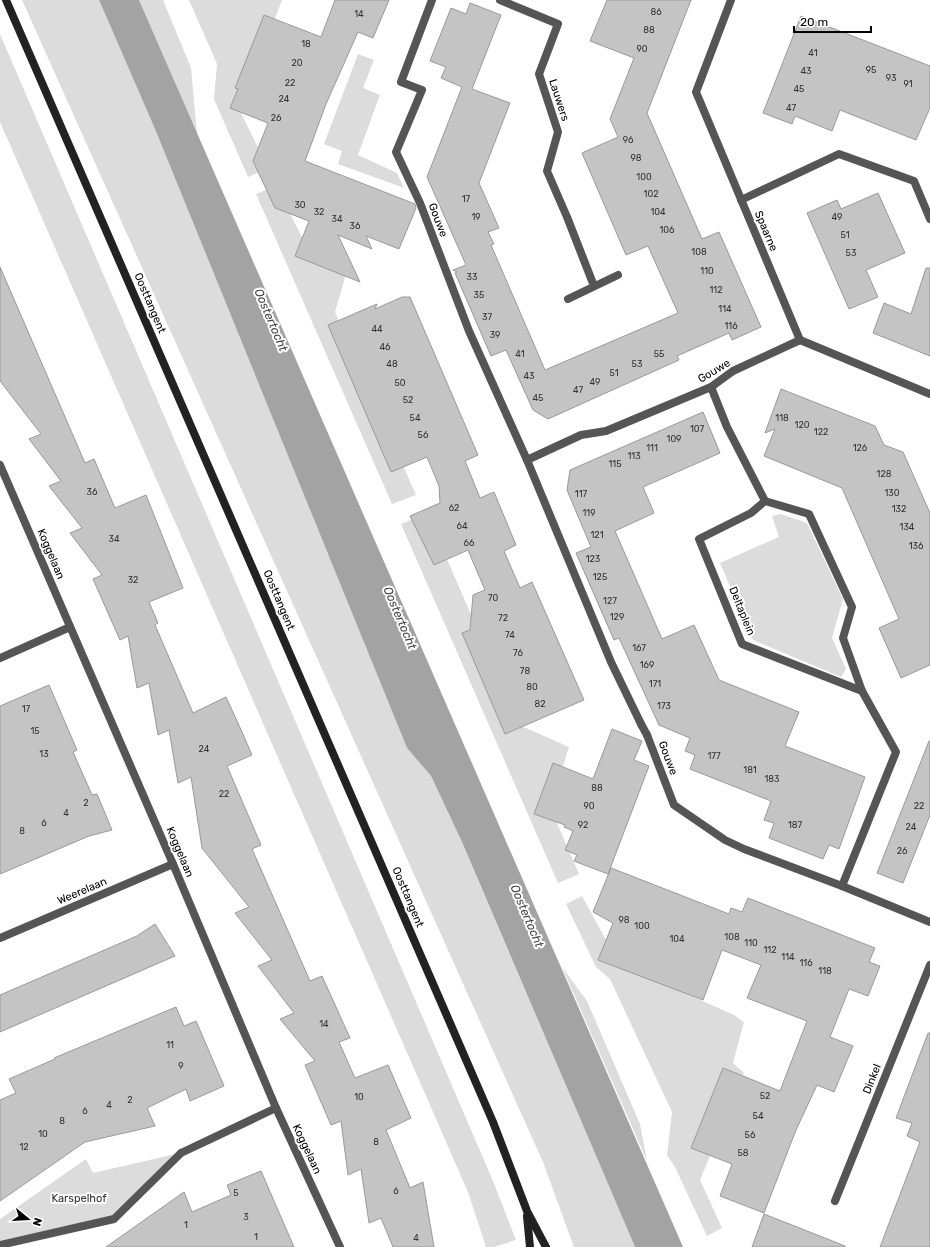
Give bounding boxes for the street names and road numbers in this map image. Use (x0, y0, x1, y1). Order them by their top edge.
street label: Lauwers (546, 77, 572, 123)
street label: Gouwe (426, 201, 450, 239)
street label: Spaarne (752, 209, 780, 253)
street label: Oosttangent (131, 271, 169, 336)
street label: Gouwe (696, 356, 732, 386)
street label: Koggelaan (35, 527, 67, 581)
street label: Oosttangent (260, 568, 298, 633)
street label: Deltaplein (726, 585, 758, 637)
street label: Gouwe (656, 739, 680, 777)
street label: Koggelaan (164, 825, 196, 879)
street label: Oosttangent (389, 865, 427, 930)
street label: Weerelaan (55, 875, 109, 907)
street label: Dinkel (860, 1062, 884, 1096)
street label: Koggelaan (290, 1122, 324, 1176)

